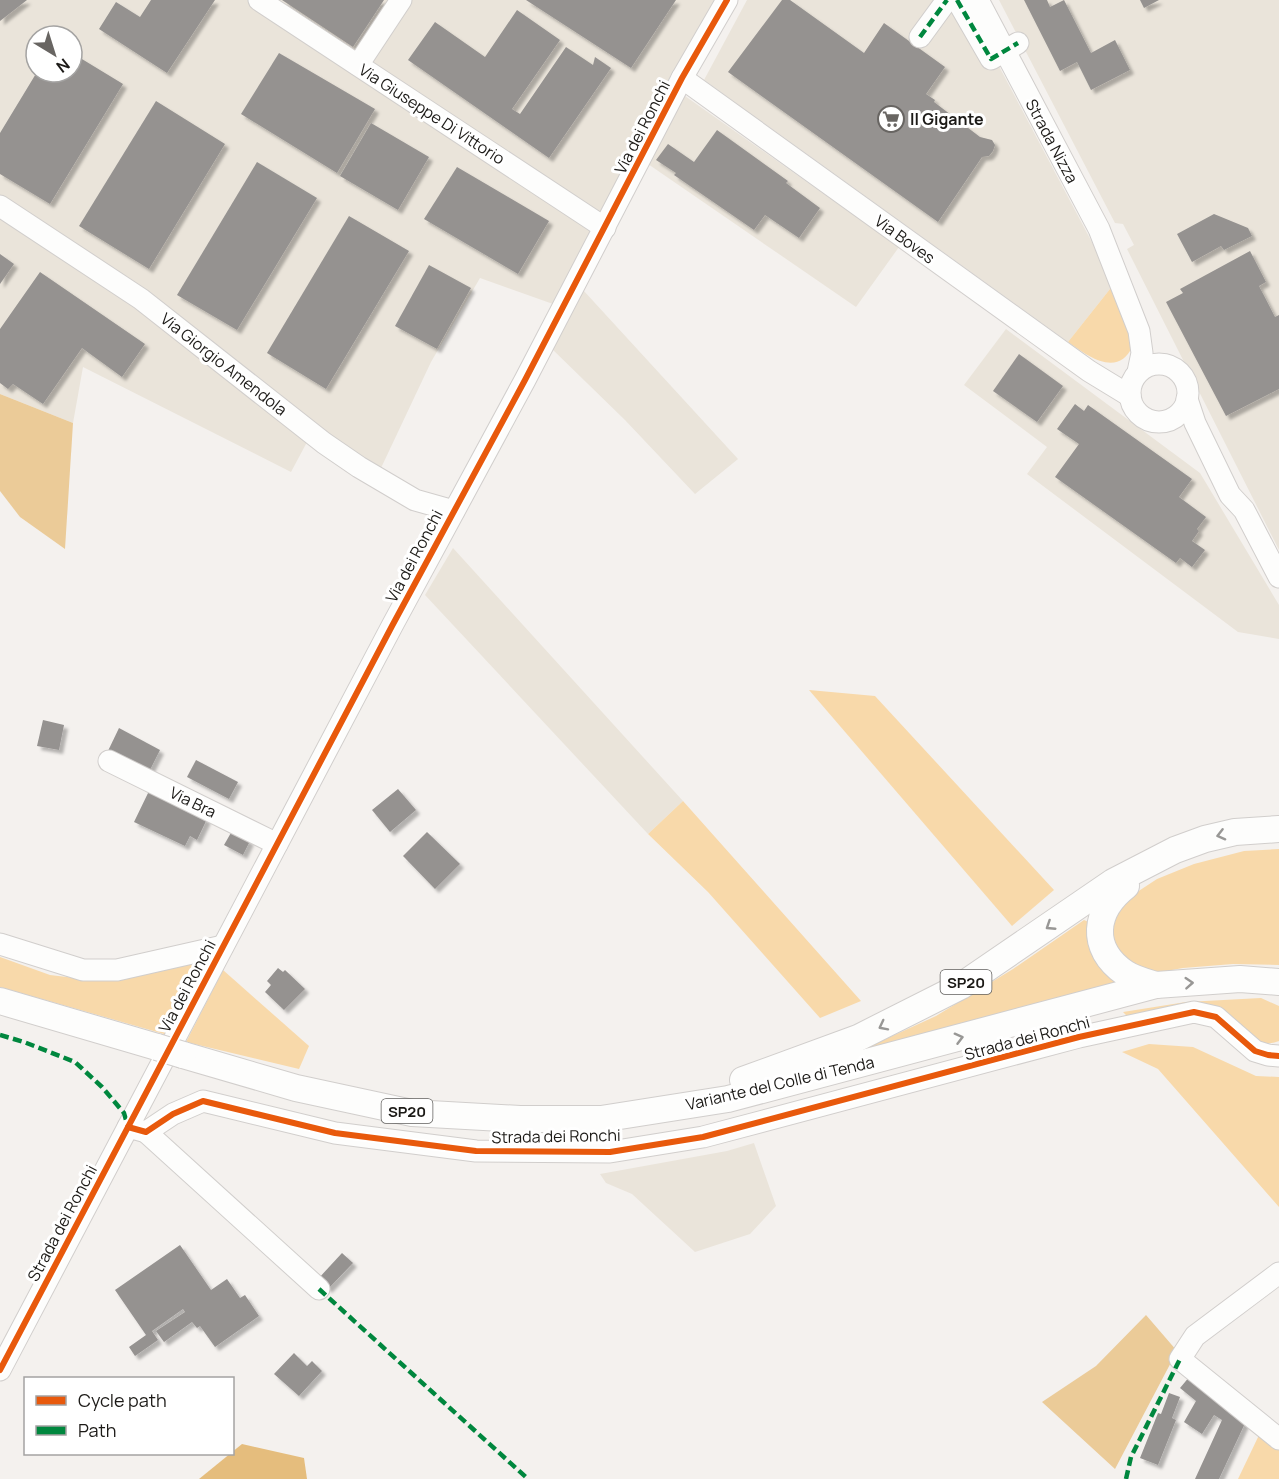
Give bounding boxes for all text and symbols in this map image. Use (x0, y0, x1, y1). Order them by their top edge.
north arrow (24, 24, 84, 84)
text: N (52, 54, 75, 78)
street label: Via Giuseppe Di Vittorio (355, 59, 509, 169)
street label: Via dei Ronchi (609, 77, 675, 177)
street label: Strada Nizza (1021, 95, 1083, 187)
supermarket icon: Il Gigante (876, 104, 906, 134)
place label: Il Gigante (910, 108, 984, 130)
street label: Via Boves (870, 210, 940, 268)
street label: Via Giorgio Amendola (156, 308, 292, 420)
street label: Via dei Ronchi (380, 506, 448, 606)
street label: Via Bra (166, 781, 220, 823)
one-way arrow (1216, 828, 1226, 841)
one-way arrow (1046, 919, 1057, 930)
street label: Via dei Ronchi (153, 936, 221, 1036)
road number: SP20 (940, 970, 992, 994)
one-way arrow (1185, 976, 1194, 989)
street label: Strada dei Ronchi (962, 1011, 1092, 1065)
one-way arrow (878, 1018, 889, 1030)
one-way arrow (954, 1032, 964, 1045)
street label: Variante del Colle di Tenda (684, 1051, 876, 1115)
road number: SP20 (382, 1099, 432, 1123)
street label: Strada dei Ronchi (491, 1124, 621, 1148)
street label: Strada dei Ronchi (22, 1161, 102, 1285)
legend (24, 1377, 234, 1455)
text: Cycle path (78, 1388, 167, 1412)
text: Path (78, 1418, 116, 1442)

